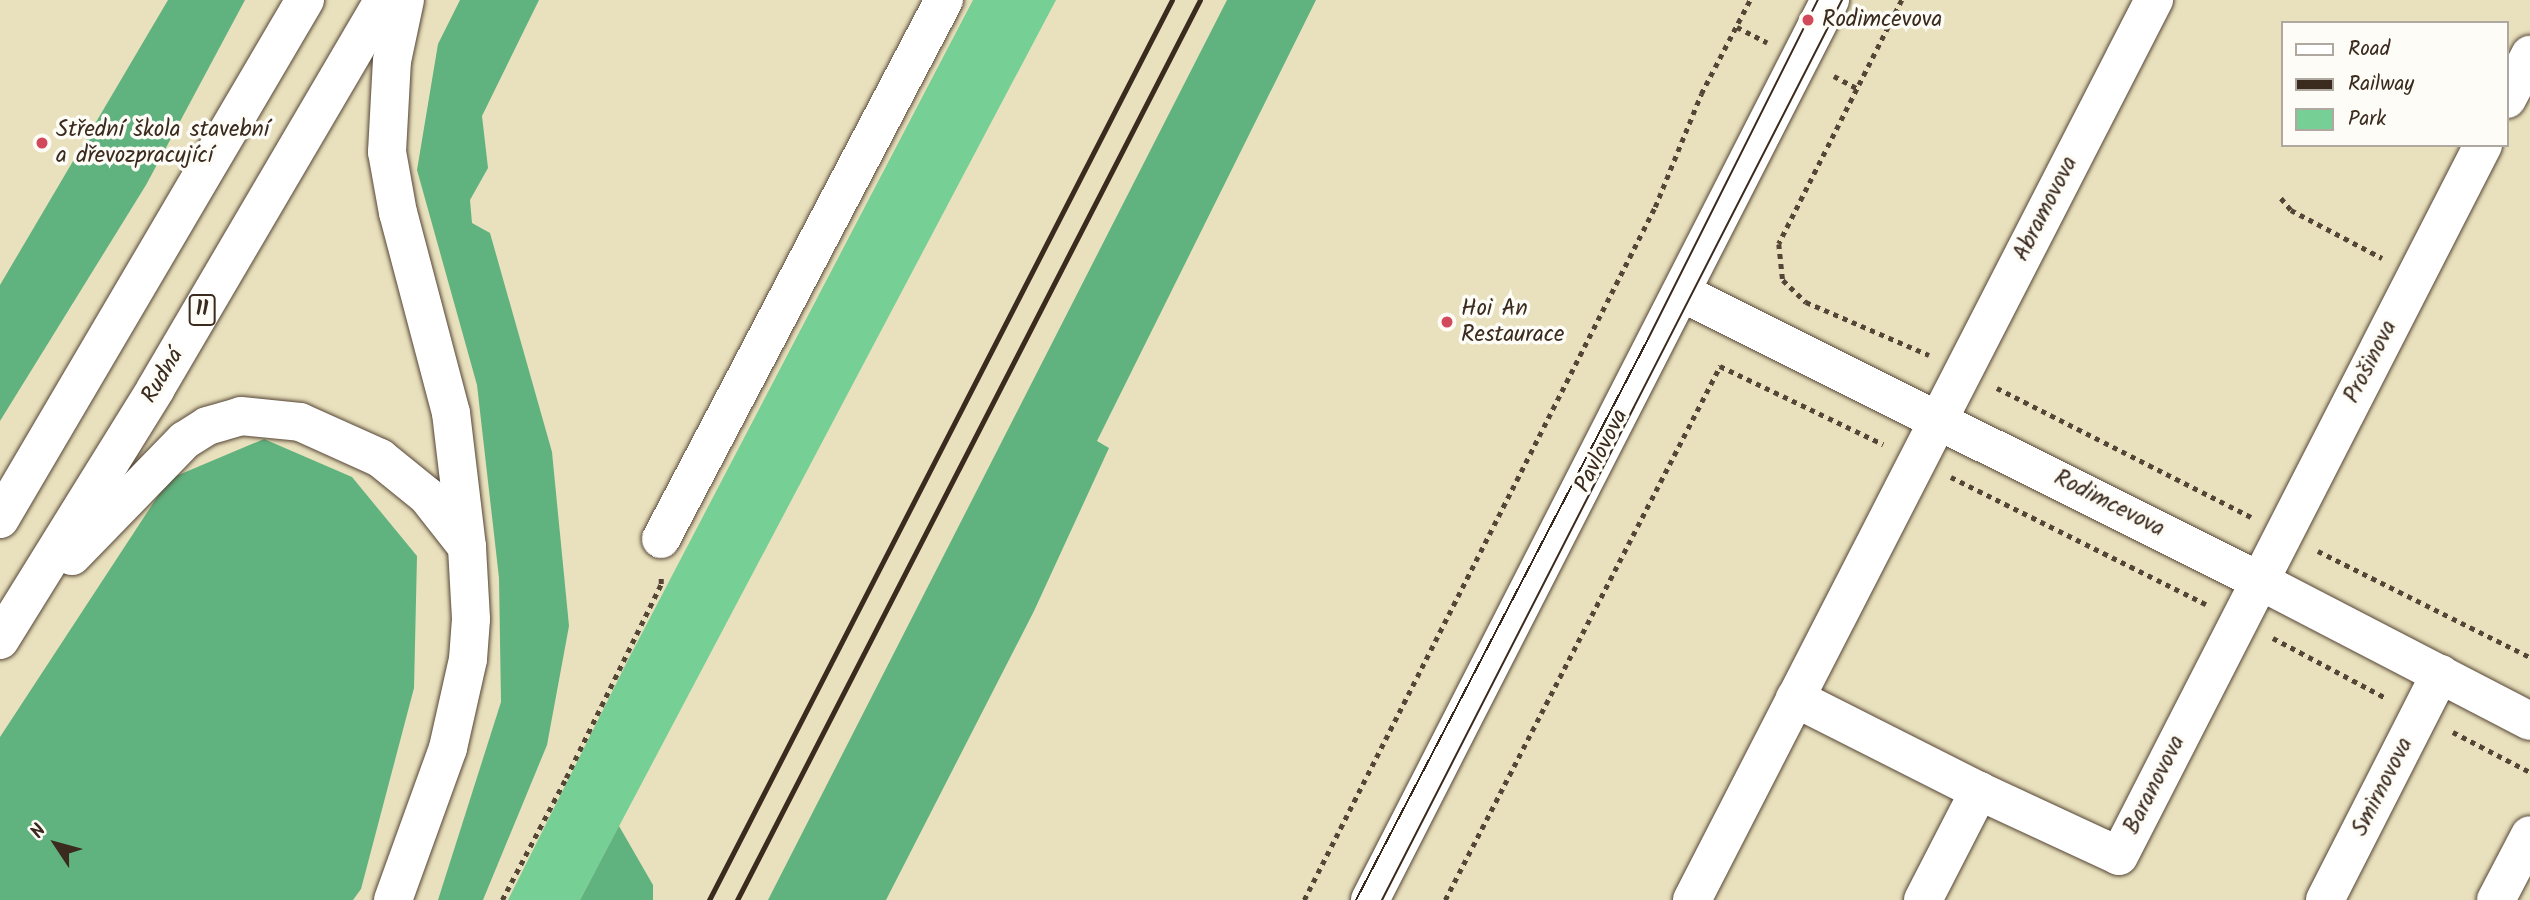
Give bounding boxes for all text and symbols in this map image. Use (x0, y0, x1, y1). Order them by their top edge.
place label: Rodimcevova (1822, 6, 1942, 34)
marker: Rodimcevova (1800, 12, 1816, 28)
legend (2282, 21, 2509, 147)
text: Road (2348, 33, 2390, 66)
text: Railway (2348, 68, 2414, 101)
text: Park (2348, 103, 2386, 136)
place label: Střední škola stavební a dřevozpracující (56, 116, 269, 170)
marker: Střední škola stavební a dřevozpracující (34, 135, 50, 151)
street label: Abramovova (2008, 152, 2084, 266)
road number: 11 (188, 292, 216, 328)
place label: Hoi An Restaurace (1461, 295, 1564, 349)
marker: Hoi An Restaurace (1439, 314, 1455, 330)
street label: Prošinova (2339, 316, 2403, 408)
street label: Rudná (136, 344, 190, 408)
street label: Pavlovova (1569, 405, 1635, 497)
street label: Rodimcevova (2049, 464, 2169, 544)
street label: Baranovova (2118, 731, 2192, 839)
street label: Smirnovova (2346, 733, 2420, 841)
north arrow (21, 809, 91, 879)
text: N (23, 818, 55, 845)

